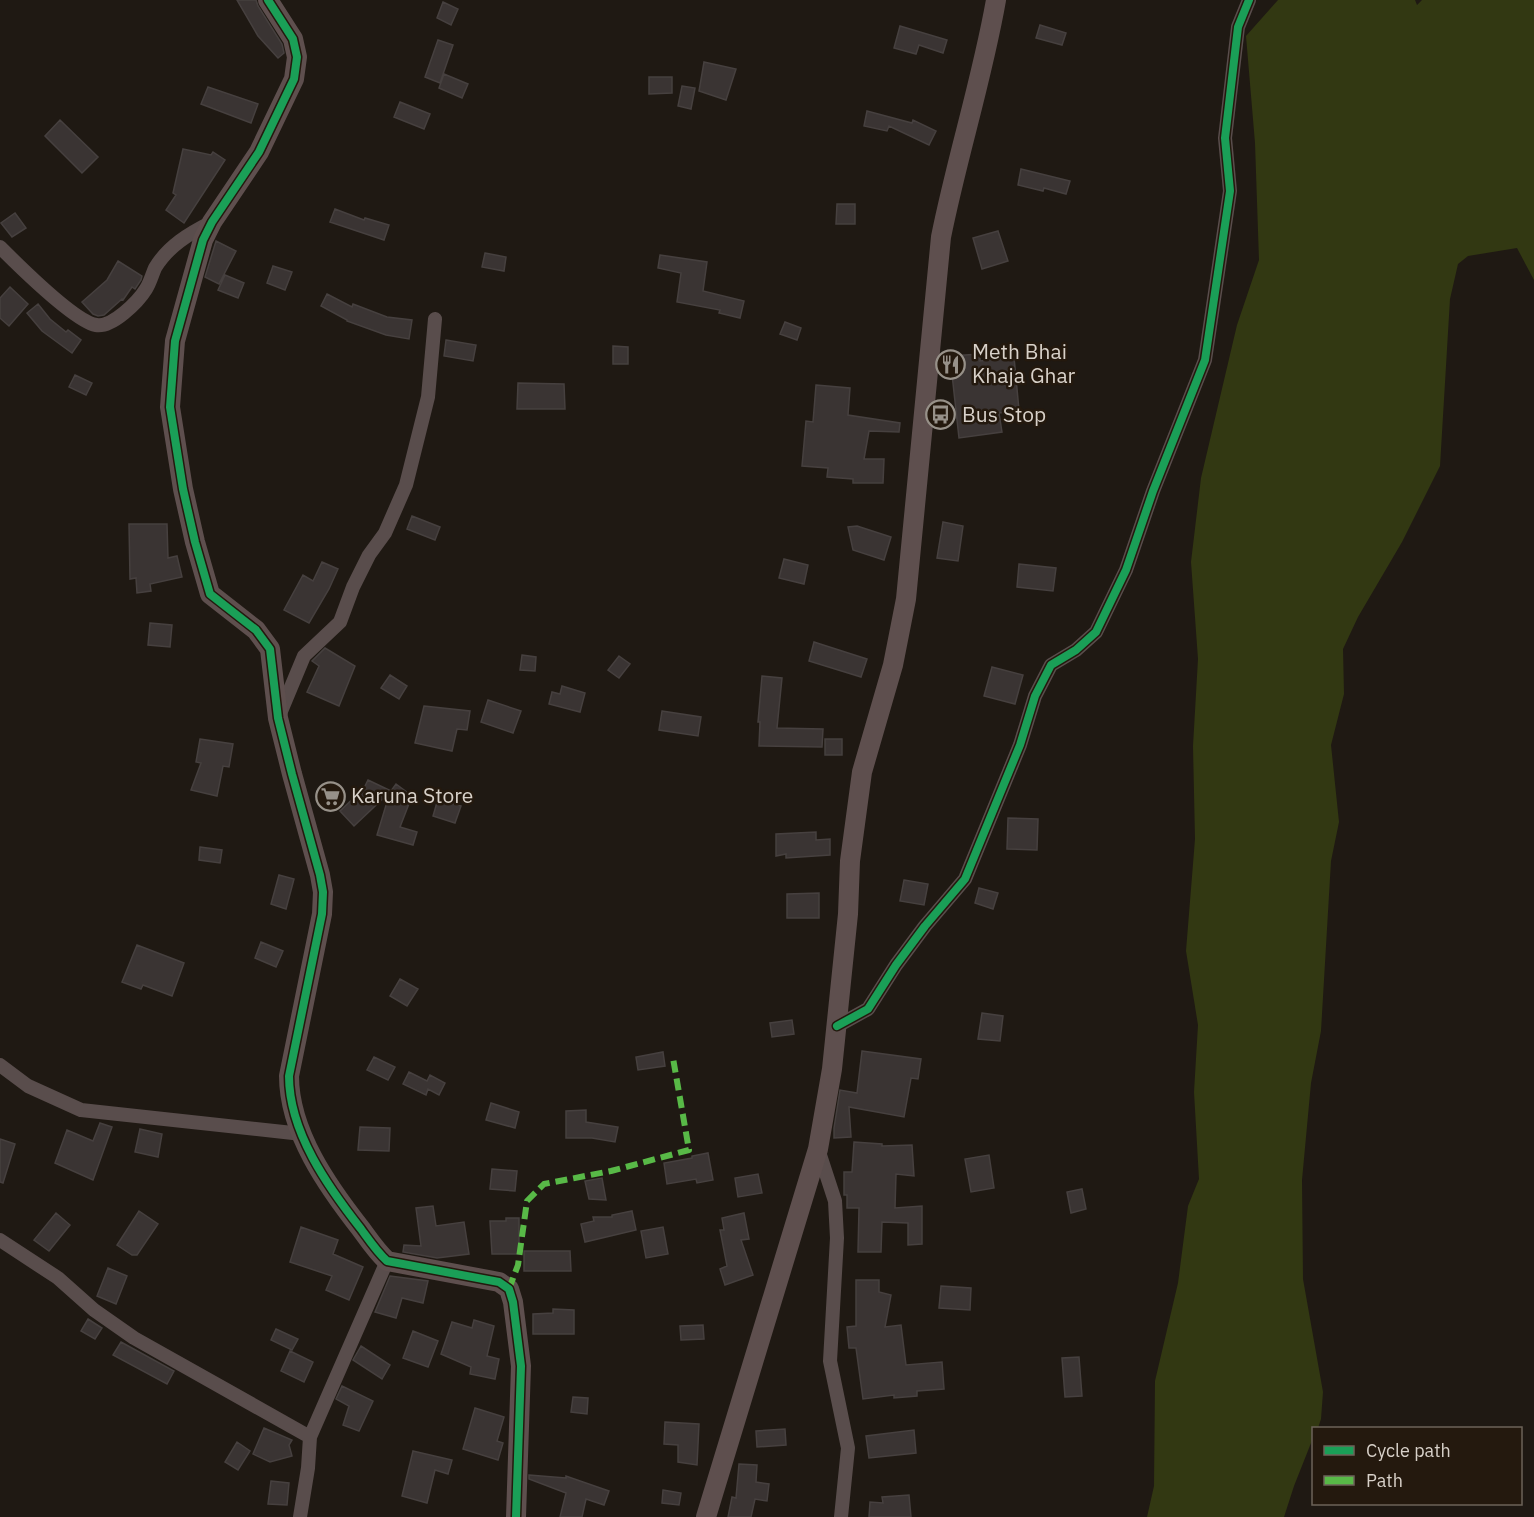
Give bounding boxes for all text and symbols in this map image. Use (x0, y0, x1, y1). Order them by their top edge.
place label: Meth Bhai Khaja Ghar (972, 337, 1076, 389)
restaurant icon: Meth Bhai Khaja Ghar (935, 348, 967, 380)
bus stop icon: Bus Stop (925, 399, 957, 431)
place label: Bus Stop (962, 400, 1046, 428)
supermarket icon: Karuna Store (314, 780, 346, 812)
place label: Karuna Store (351, 781, 473, 809)
legend (1312, 1427, 1522, 1505)
text: Cycle path (1366, 1439, 1451, 1462)
text: Path (1366, 1469, 1403, 1492)

